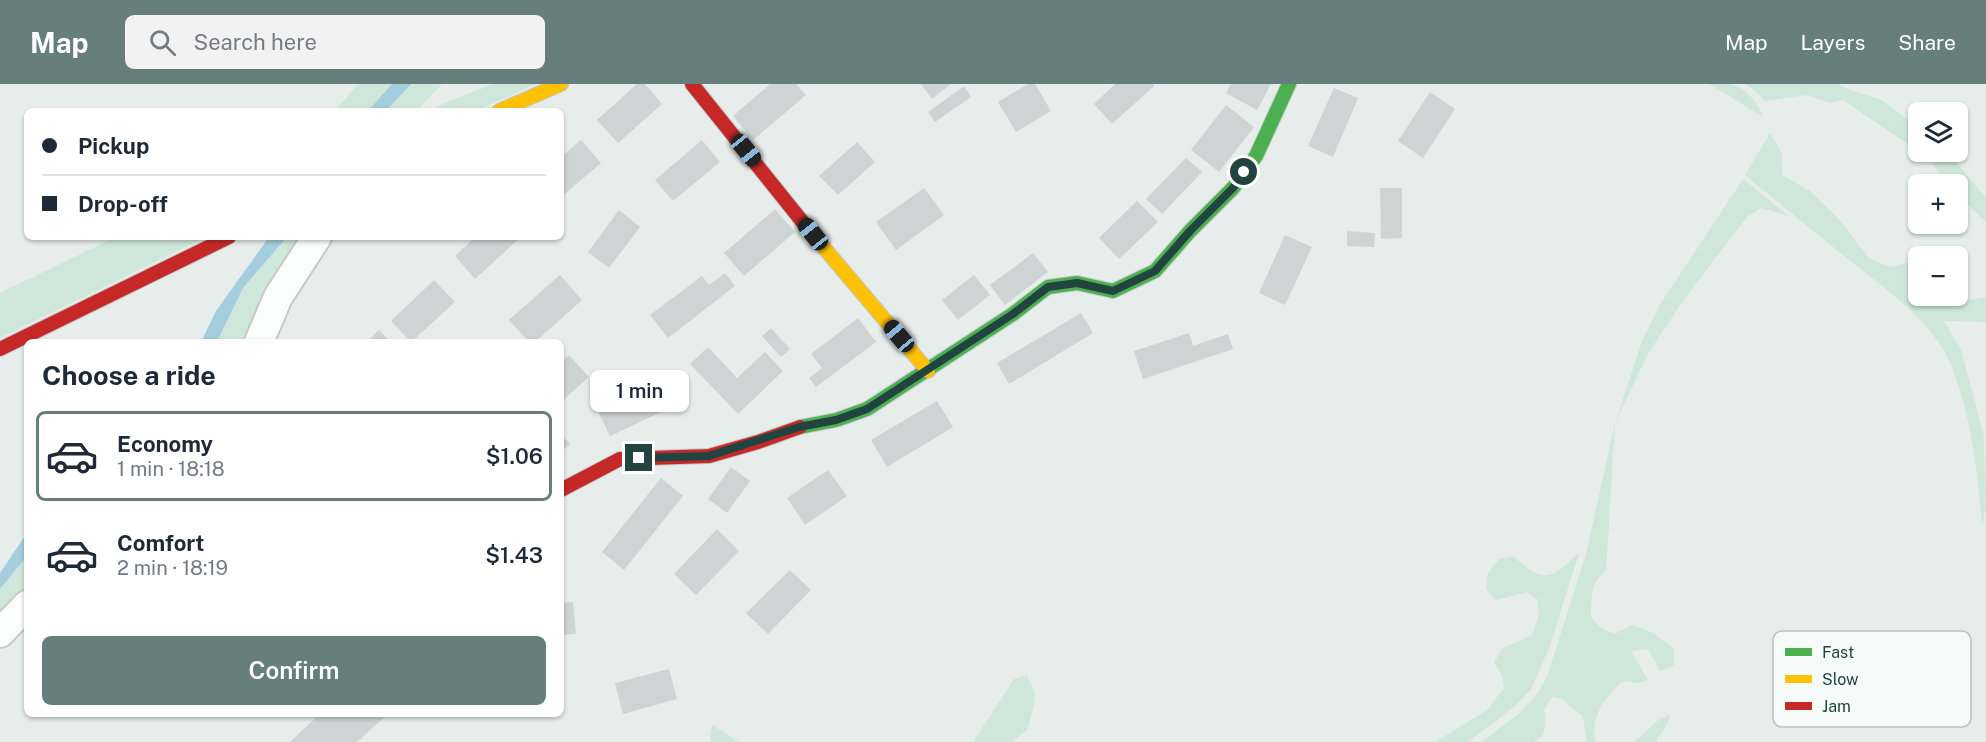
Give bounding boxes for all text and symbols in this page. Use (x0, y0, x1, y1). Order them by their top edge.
search box (125, 15, 545, 69)
text: Map (30, 26, 89, 59)
icon: search (146, 26, 179, 59)
text: Search here (194, 29, 317, 55)
text: Map (1725, 30, 1768, 55)
text: Layers (1801, 30, 1865, 55)
text: Share (1898, 30, 1956, 55)
map controls (1908, 102, 1968, 306)
button: layers (1908, 102, 1968, 162)
car (728, 130, 764, 170)
text: Pickup (78, 133, 149, 159)
route start (1230, 158, 1257, 185)
button: + (1908, 174, 1968, 234)
text: Drop-off (78, 191, 168, 217)
car (795, 214, 831, 254)
button: − (1908, 246, 1968, 306)
car (881, 316, 917, 356)
text: Choose a ride (42, 359, 216, 391)
callout: 1 min (590, 371, 688, 413)
text: 1 min (616, 379, 663, 403)
icon: car (45, 429, 99, 483)
text: Economy (117, 431, 213, 457)
text: $1.06 (486, 443, 543, 469)
route end (625, 444, 652, 471)
text: 1 min · 18:18 (117, 457, 225, 481)
icon: car (45, 528, 99, 582)
text: Comfort (117, 530, 204, 556)
text: $1.43 (485, 542, 543, 568)
text: 2 min · 18:19 (117, 556, 228, 580)
legend (1773, 631, 1971, 727)
button: Confirm (42, 636, 546, 705)
text: Fast (1822, 643, 1854, 662)
text: Slow (1822, 670, 1859, 689)
text: Jam (1822, 697, 1851, 716)

